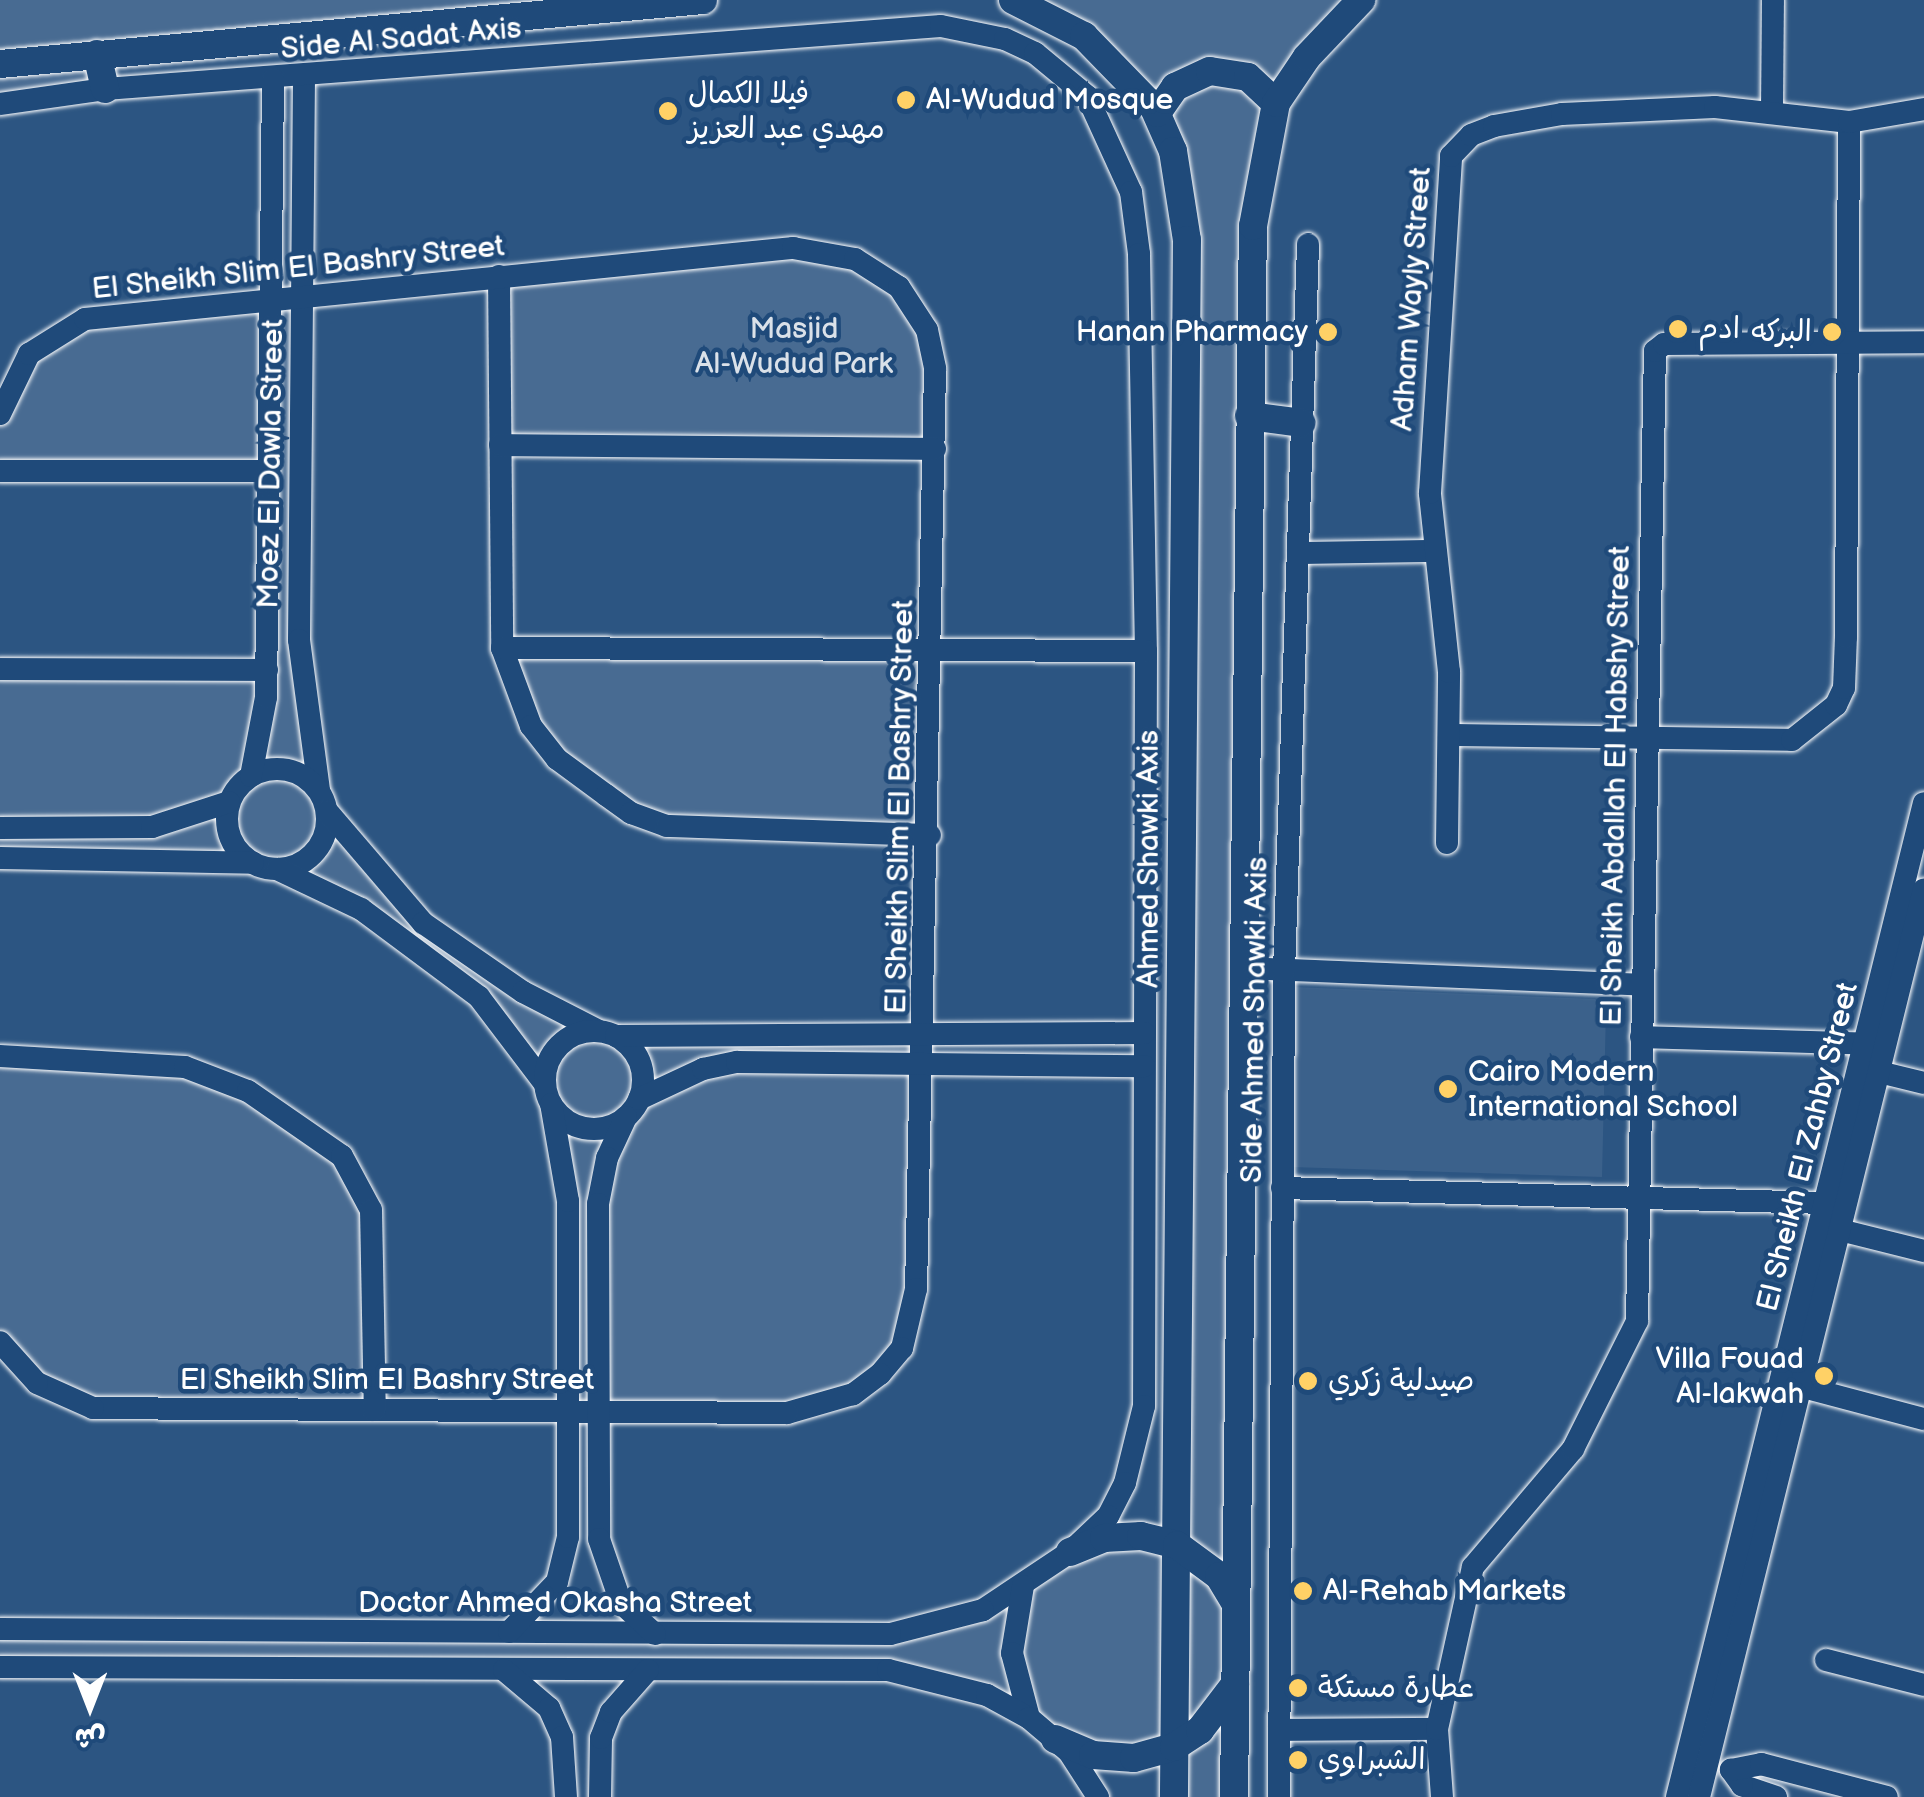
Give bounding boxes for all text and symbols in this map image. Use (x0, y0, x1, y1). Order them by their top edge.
street label: Side Al Sadat Axis (279, 11, 523, 67)
place label: فيلا الكمال مهدي عبد العزيز (688, 76, 885, 146)
place label: Al-Wudud Mosque (926, 82, 1173, 118)
marker: Al-Wudud Mosque (895, 89, 917, 111)
marker: فيلا الكمال مهدي عبد العزيز (657, 100, 679, 122)
street label: Adham Wayly Street (1385, 164, 1439, 434)
street label: El Sheikh Slim El Bashry Street (88, 228, 508, 308)
park label: Masjid Al-Wudud Park (695, 311, 893, 382)
place label: ادم (1698, 311, 1740, 347)
place label: Hanan Pharmacy (1076, 314, 1308, 350)
place label: البركه (1751, 314, 1812, 350)
marker: ادم (1667, 318, 1689, 340)
street label: Moez El Dawla Street (250, 319, 292, 609)
marker: Hanan Pharmacy (1317, 321, 1339, 343)
marker: البركه (1821, 321, 1843, 343)
street label: El Sheikh Abdallah El Habshy Street (1594, 544, 1638, 1028)
street label: El Sheikh Slim El Bashry Street (878, 598, 922, 1016)
street label: Ahmed Shawki Axis (1131, 730, 1167, 988)
street label: Side Ahmed Shawki Axis (1234, 856, 1276, 1184)
street label: El Sheikh El Zahby Street (1749, 977, 1867, 1317)
place label: Cairo Modern International School (1468, 1054, 1738, 1124)
marker: Cairo Modern International School (1437, 1078, 1459, 1100)
place label: Villa Fouad Al-lakwah (1656, 1341, 1804, 1412)
street label: El Sheikh Slim El Bashry Street (178, 1362, 596, 1398)
place label: صيدلية زكري (1328, 1363, 1474, 1399)
marker: Villa Fouad Al-lakwah (1813, 1365, 1835, 1387)
marker: صيدلية زكري (1297, 1370, 1319, 1392)
place label: Al-Rehab Markets (1323, 1573, 1566, 1609)
marker: Al-Rehab Markets (1292, 1580, 1314, 1602)
street label: Doctor Ahmed Okasha Street (358, 1585, 752, 1621)
north arrow (40, 1657, 140, 1757)
place label: عطارة مستكة (1318, 1670, 1475, 1706)
marker: عطارة مستكة (1287, 1677, 1309, 1699)
text: ش (75, 1721, 105, 1754)
place label: الشبراوي (1318, 1742, 1426, 1778)
marker: الشبراوي (1287, 1749, 1309, 1771)

